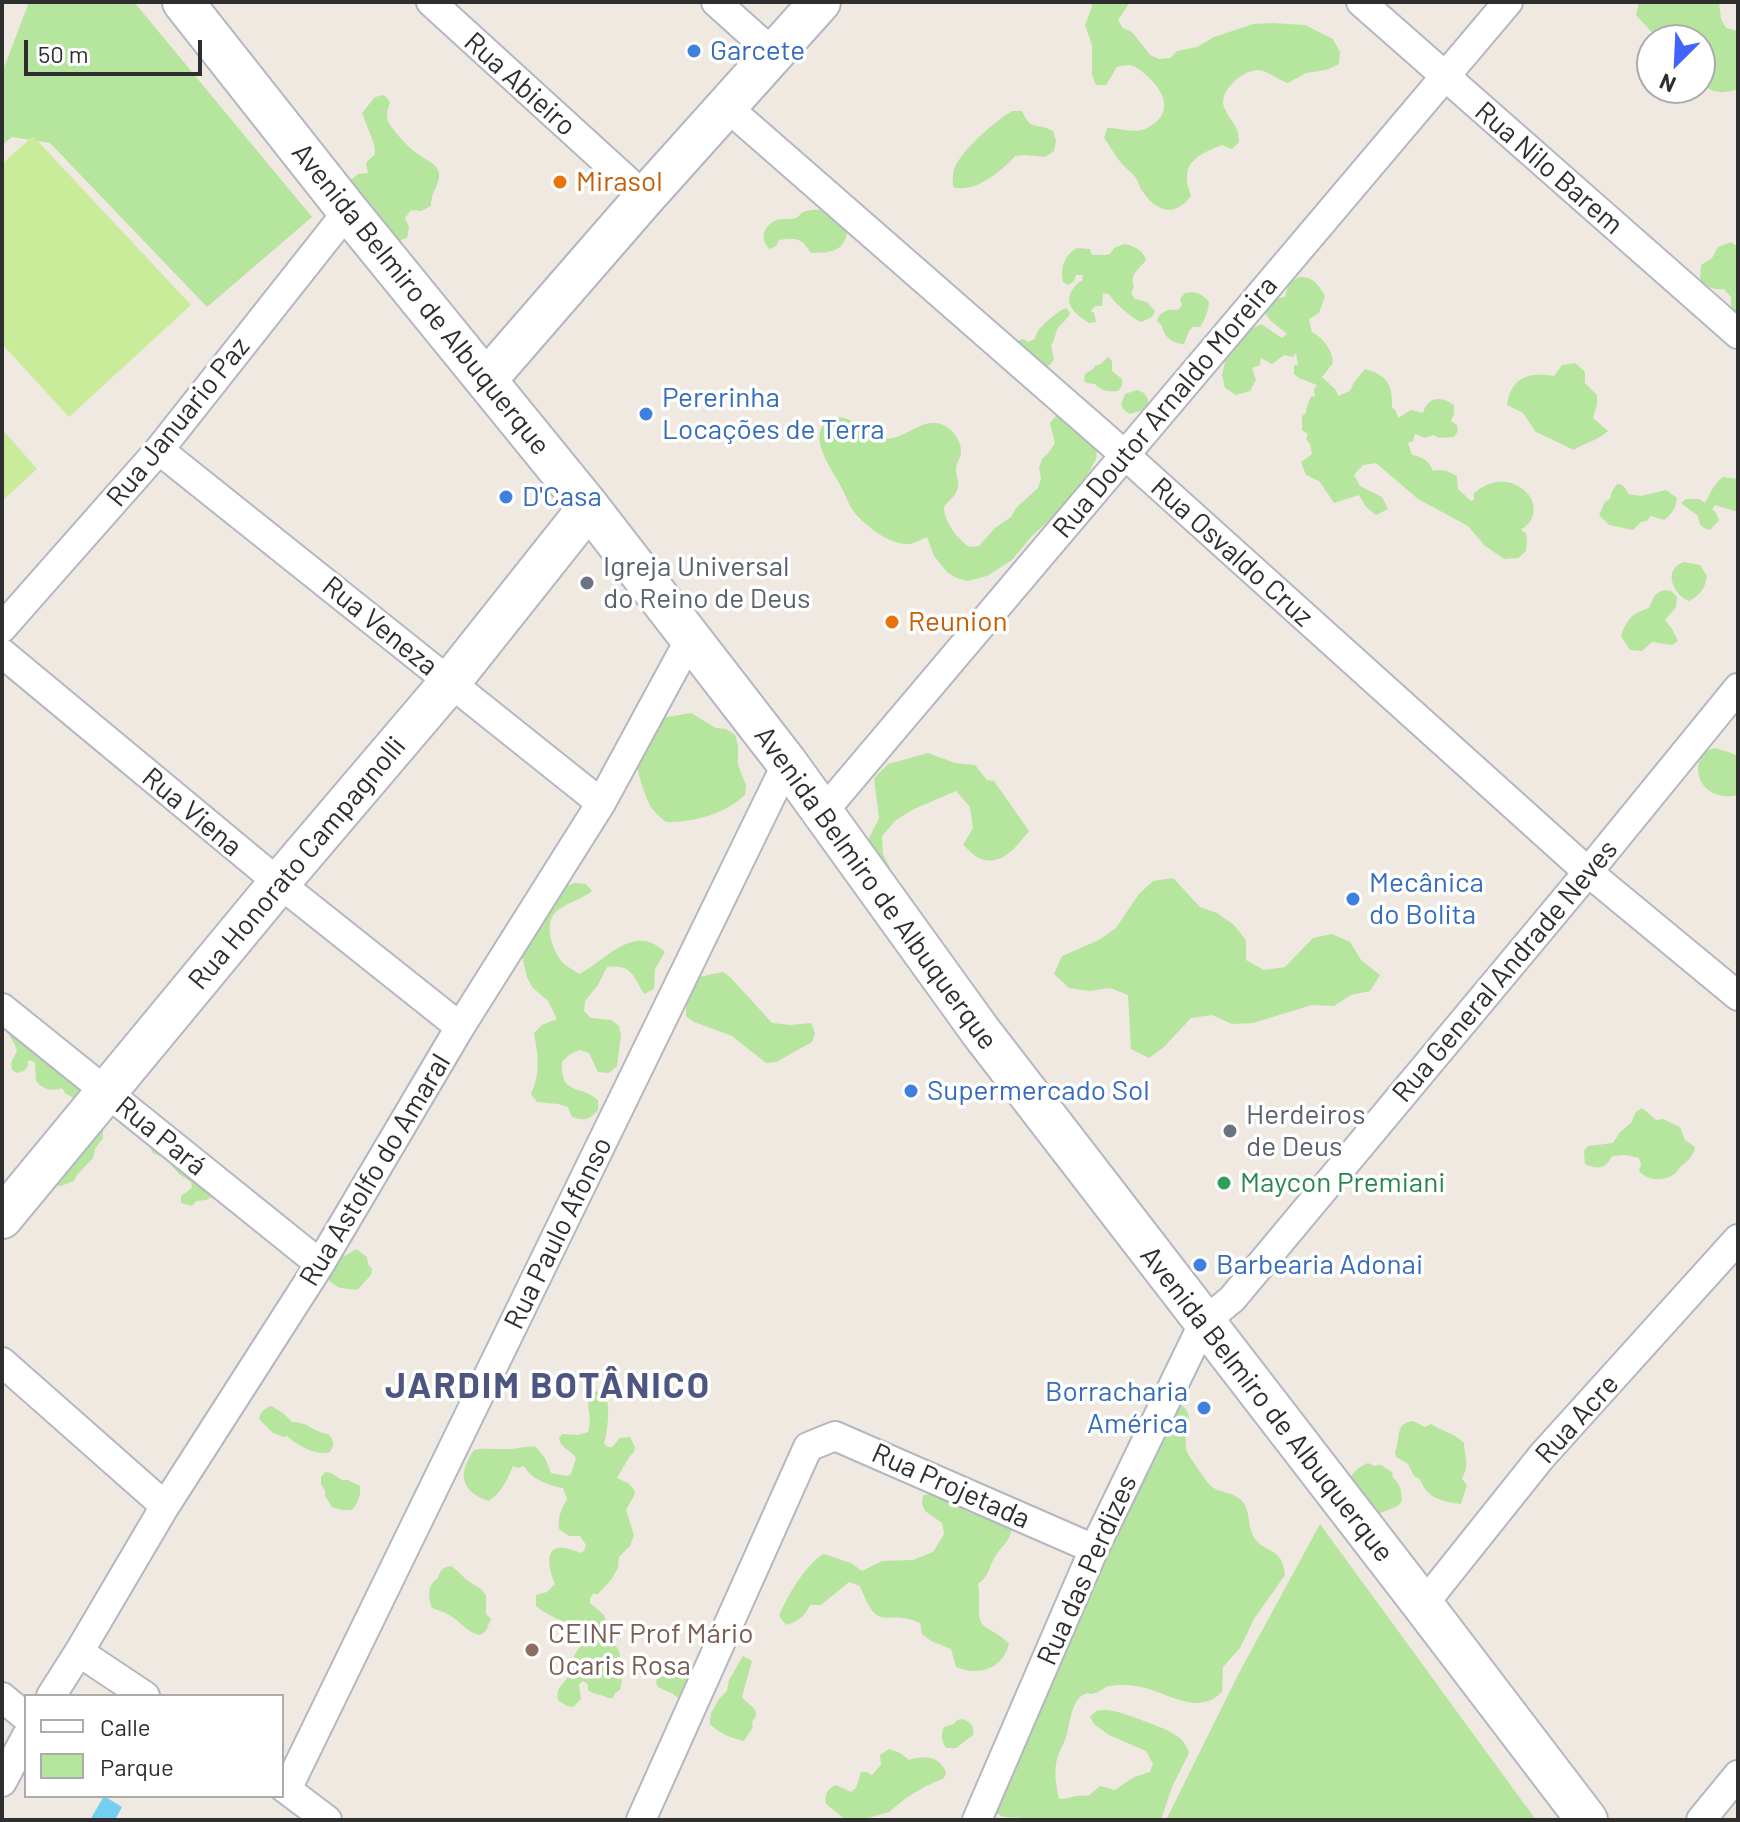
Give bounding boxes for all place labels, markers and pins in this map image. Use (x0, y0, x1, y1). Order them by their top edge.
place label: Garcete (710, 34, 805, 68)
marker: Garcete (685, 42, 703, 60)
place label: Mirasol (576, 165, 663, 199)
marker: Mirasol (551, 173, 569, 191)
place label: Pererinha Locações de Terra (662, 381, 885, 447)
marker: Pererinha Locações de Terra (637, 405, 655, 423)
place label: D'Casa (522, 480, 602, 514)
marker: D'Casa (497, 488, 515, 506)
place label: Igreja Universal do Reino de Deus (603, 550, 811, 616)
marker: Igreja Universal do Reino de Deus (578, 574, 596, 592)
place label: Reunion (908, 605, 1008, 639)
marker: Reunion (883, 613, 901, 631)
place label: Mecânica do Bolita (1369, 866, 1484, 932)
marker: Mecânica do Bolita (1344, 890, 1362, 908)
place label: Supermercado Sol (927, 1074, 1150, 1108)
marker: Supermercado Sol (902, 1082, 920, 1100)
place label: Herdeiros de Deus (1246, 1098, 1365, 1164)
marker: Herdeiros de Deus (1221, 1122, 1239, 1140)
place label: Maycon Premiani (1240, 1166, 1445, 1200)
marker: Maycon Premiani (1215, 1174, 1233, 1192)
place label: Barbearia Adonai (1216, 1248, 1423, 1282)
marker: Barbearia Adonai (1191, 1256, 1209, 1274)
place label: Borracharia América (1045, 1375, 1188, 1441)
marker: Borracharia América (1195, 1399, 1213, 1417)
place label: CEINF Prof Mário Ocaris Rosa (548, 1617, 753, 1683)
marker: CEINF Prof Mário Ocaris Rosa (523, 1641, 541, 1659)

